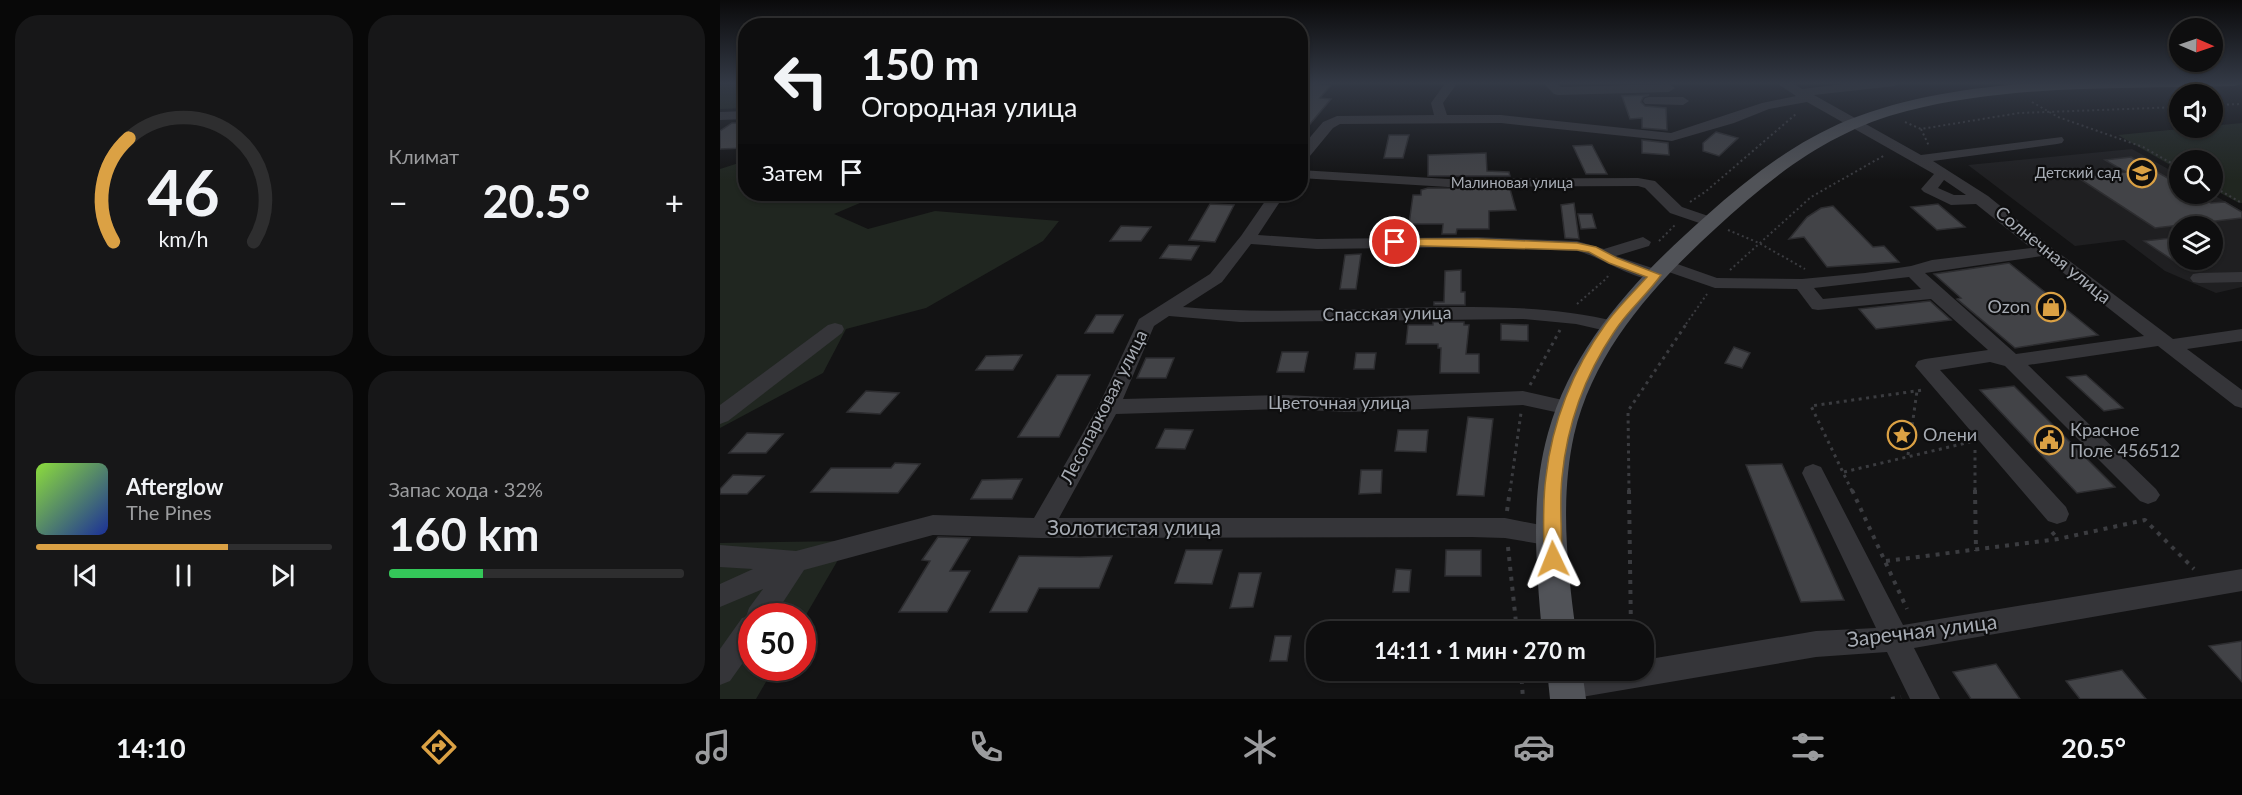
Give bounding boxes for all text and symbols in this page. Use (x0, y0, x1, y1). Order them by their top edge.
north arrow (2169, 18, 2223, 72)
map controls (2169, 18, 2223, 270)
text: 150 m (861, 39, 979, 89)
icon: left (762, 42, 840, 120)
button: sound (2169, 84, 2223, 138)
text: Огородная улица (861, 90, 1077, 123)
text: Климат (389, 144, 459, 168)
button: search (2169, 150, 2223, 204)
text: 46 (148, 154, 220, 229)
icon: arrive (835, 156, 868, 189)
school or university icon: Детский сад (2126, 157, 2158, 189)
text: Затем (762, 159, 823, 186)
place label: Детский сад (2035, 163, 2121, 181)
street label: Малиновая улица (1451, 173, 1573, 191)
text: 20.5° (482, 174, 590, 228)
text: − (389, 182, 408, 222)
text: + (665, 182, 684, 222)
street label: Солнечная улица (1991, 201, 2116, 308)
pin (1369, 216, 1420, 267)
button: layers (2169, 216, 2223, 270)
icon: arrive (1378, 225, 1411, 258)
text: km/h (159, 227, 209, 253)
shop icon: Ozon (2035, 291, 2067, 323)
place label: Ozon (1988, 295, 2030, 317)
street label: Спасская улица (1322, 301, 1452, 325)
street label: Лесопарковая улица (1054, 326, 1151, 488)
street label: Цветочная улица (1268, 391, 1410, 413)
place label: Красное Поле 456512 (2070, 418, 2180, 461)
place icon: Олени (1886, 419, 1918, 451)
place label: Олени (1923, 423, 1977, 445)
public building icon: Красное Поле 456512 (2033, 424, 2065, 456)
text: Afterglow (126, 473, 223, 500)
text: Запас хода · 32% (389, 477, 543, 501)
text: The Pines (126, 500, 212, 524)
text: 160 km (389, 507, 539, 561)
street label: Золотистая улица (1047, 514, 1221, 539)
position arrow (1521, 527, 1585, 591)
icon: previous (69, 559, 102, 592)
icon: pause (167, 559, 200, 592)
icon: next (266, 559, 299, 592)
speed limit sign: 50 (738, 603, 816, 681)
street label: Заречная улица (1845, 608, 1998, 651)
text: 14:11 · 1 мин · 270 m (1374, 637, 1586, 664)
icon: directions (418, 726, 460, 768)
icon: music (692, 726, 734, 768)
icon: phone (965, 726, 1007, 768)
icon: climate (1239, 726, 1281, 768)
icon: car (1513, 726, 1555, 768)
icon: filters (1787, 726, 1829, 768)
text: 14:10 (116, 731, 186, 764)
text: 20.5° (2061, 731, 2126, 764)

